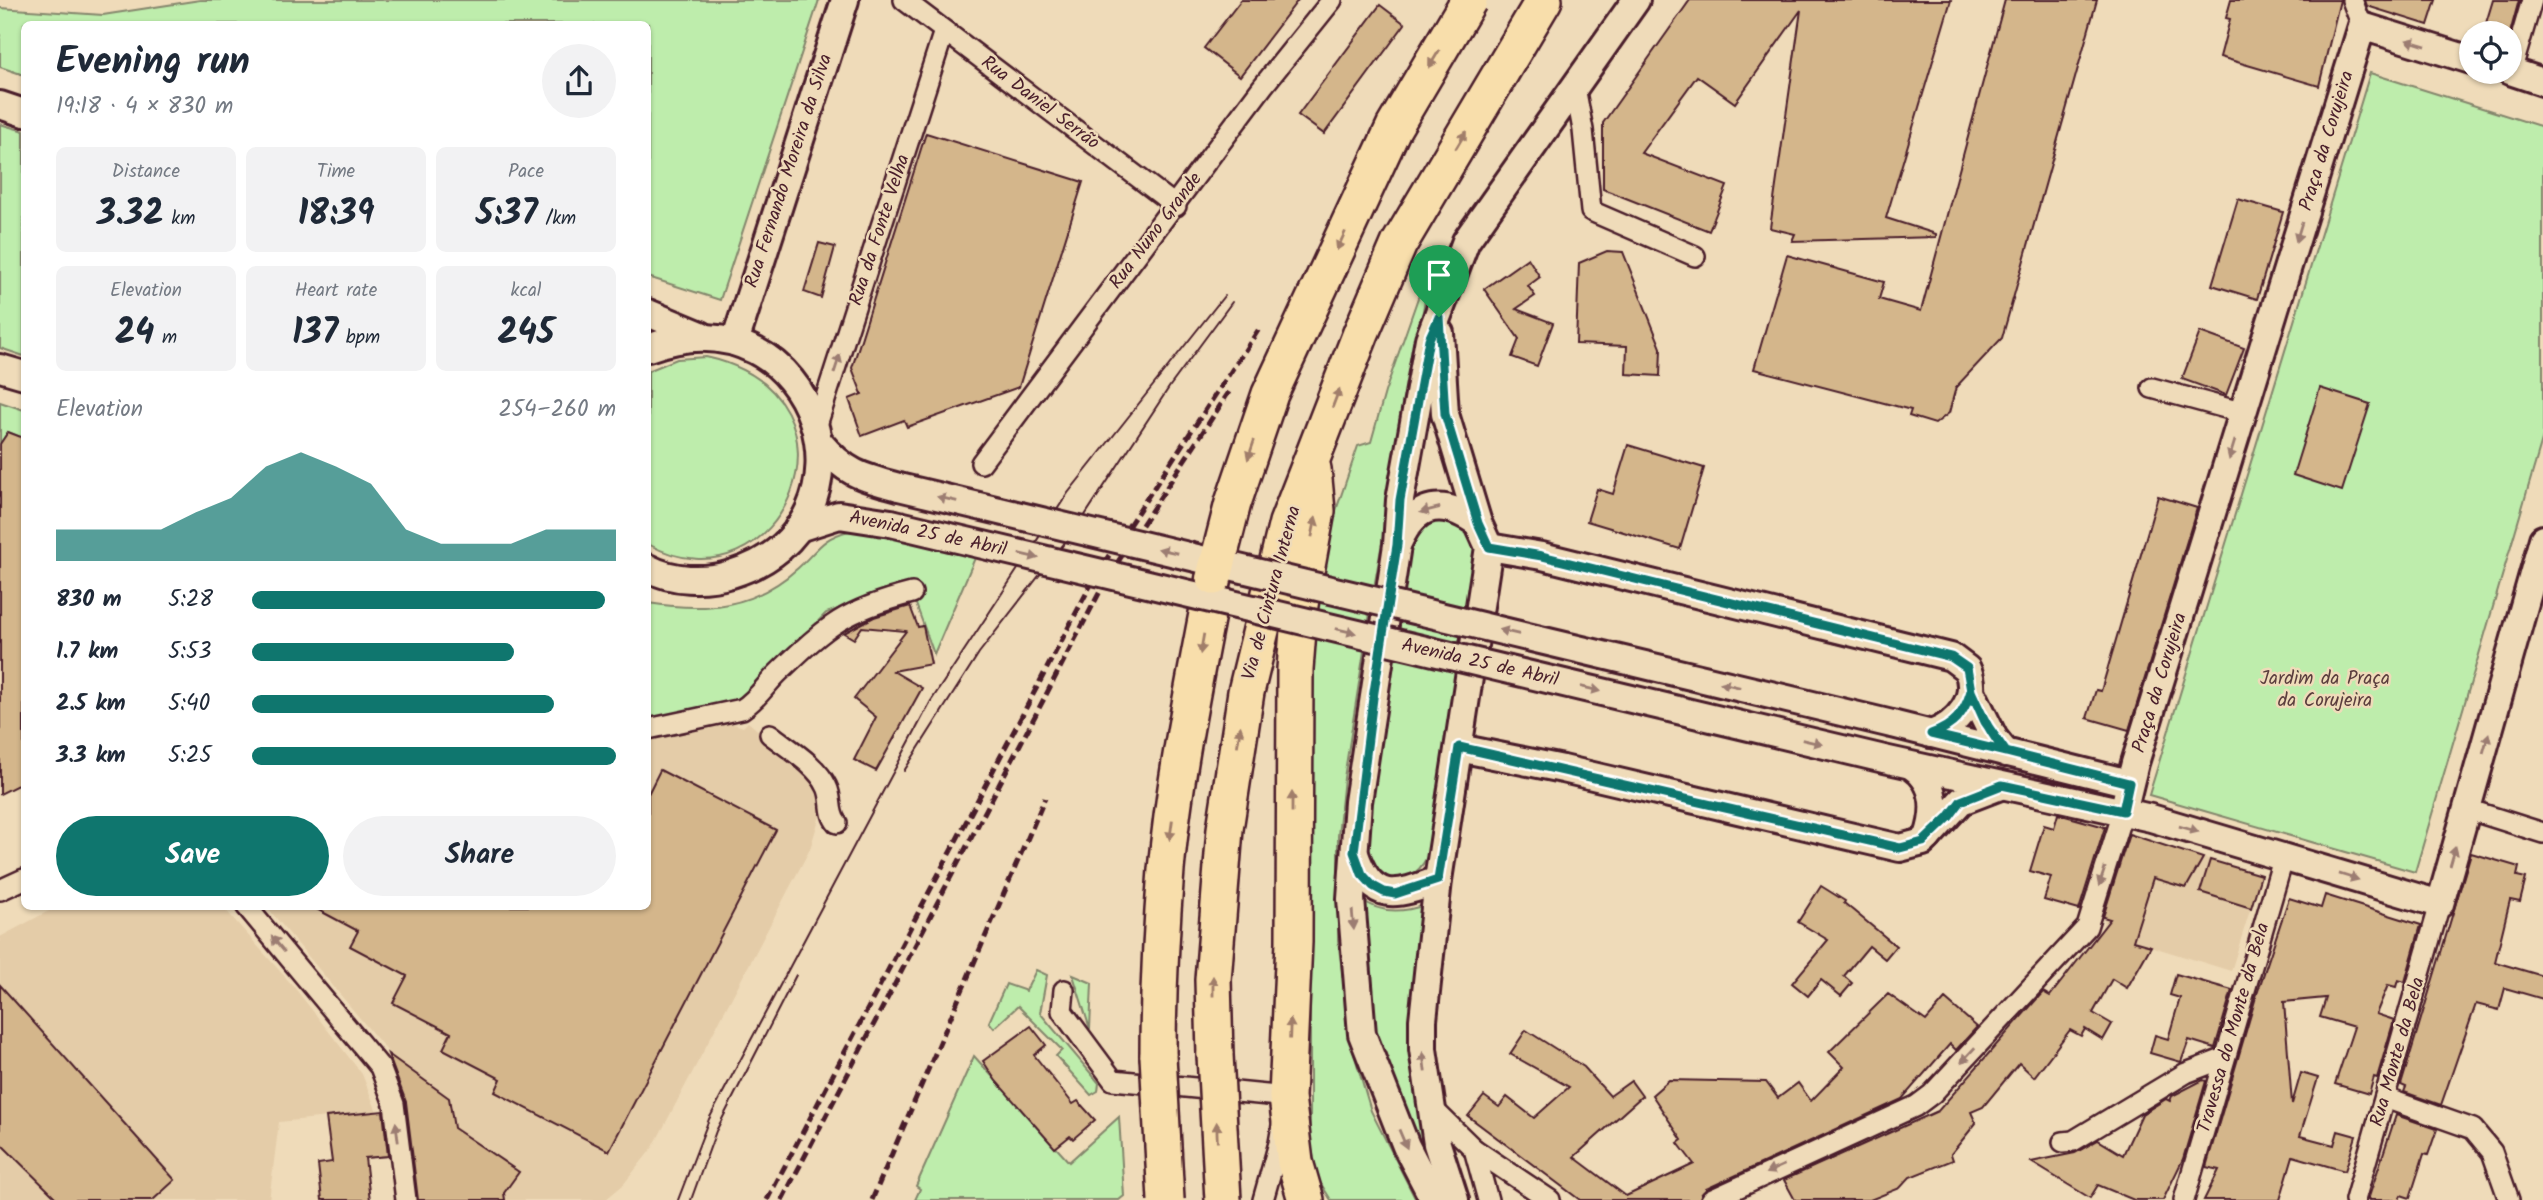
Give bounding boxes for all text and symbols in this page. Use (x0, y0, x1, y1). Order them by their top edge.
map controls (2459, 21, 2522, 84)
button: locate (2459, 21, 2522, 84)
text: Evening run (56, 33, 250, 93)
one-way arrow (2406, 37, 2427, 47)
button: share (542, 44, 616, 118)
street label: Rua Daniel Serrão (974, 48, 1106, 158)
one-way arrow (1428, 49, 1441, 68)
street label: Rua Fernando Moreira da Silva (737, 50, 841, 292)
street label: Praça da Corujeira (2291, 67, 2363, 215)
text: 19:18 · 4 × 830 m (56, 89, 233, 125)
one-way arrow (1455, 131, 1467, 150)
street label: Rua da Fonte Velha (841, 151, 919, 309)
text: Distance (112, 157, 180, 187)
text: Time (317, 157, 355, 187)
text: Pace (508, 157, 544, 187)
street label: Rua Nuno Grande (1102, 166, 1210, 296)
text: 3.32 (97, 187, 164, 243)
text: 18:39 (298, 187, 374, 243)
text: 5:37 (476, 187, 538, 243)
text: km (164, 204, 195, 234)
text: /km (538, 204, 576, 234)
one-way arrow (2293, 222, 2303, 243)
one-way arrow (1335, 231, 1347, 251)
pin (1409, 245, 1469, 317)
icon: arrive (1420, 256, 1458, 294)
text: Elevation (110, 276, 182, 306)
text: Heart rate (295, 276, 377, 306)
text: kcal (511, 276, 541, 306)
text: 24 (115, 306, 154, 362)
text: 137 (292, 306, 338, 362)
text: 245 (497, 306, 555, 362)
text: m (154, 323, 177, 353)
text: bpm (338, 323, 380, 353)
one-way arrow (832, 353, 842, 374)
one-way arrow (1331, 387, 1342, 408)
text: Elevation (56, 392, 143, 428)
text: 254–260 m (498, 392, 616, 428)
one-way arrow (2227, 439, 2237, 460)
one-way arrow (1245, 440, 1256, 461)
one-way arrow (936, 493, 958, 504)
street label: Via de Cintura Interna (1234, 502, 1310, 684)
street label: Avenida 25 de Abril (846, 503, 1010, 565)
one-way arrow (1419, 505, 1441, 516)
one-way arrow (1309, 516, 1320, 538)
one-way arrow (1157, 545, 1179, 556)
one-way arrow (1018, 551, 1040, 562)
text: 830 m (56, 582, 122, 618)
text: 5:28 (168, 582, 213, 618)
street label: Praça da Corujeira (2124, 609, 2196, 757)
one-way arrow (1335, 626, 1357, 637)
one-way arrow (1498, 627, 1520, 638)
street label: Avenida 25 de Abril (1399, 630, 1562, 696)
one-way arrow (1196, 633, 1207, 655)
text: 1.7 km (56, 634, 118, 670)
text: 5:53 (168, 634, 212, 670)
park label: Jardim da Praça da Corujeira (2260, 664, 2390, 716)
one-way arrow (1719, 679, 1741, 690)
one-way arrow (1580, 684, 1602, 695)
text: 2.5 km (56, 686, 126, 722)
text: 5:40 (168, 686, 210, 722)
one-way arrow (1234, 725, 1245, 747)
one-way arrow (2481, 732, 2491, 753)
one-way arrow (1802, 737, 1824, 748)
text: 3.3 km (56, 738, 126, 774)
text: 5:25 (168, 738, 212, 774)
one-way arrow (1286, 791, 1298, 813)
button: Save (56, 816, 329, 896)
button: Share (343, 816, 616, 896)
one-way arrow (1166, 819, 1177, 841)
one-way arrow (2178, 824, 2200, 835)
one-way arrow (2449, 846, 2459, 867)
one-way arrow (2097, 866, 2107, 887)
one-way arrow (2339, 872, 2360, 882)
one-way arrow (1348, 909, 1359, 931)
street label: Travessa do Monte da Bela (2190, 919, 2278, 1137)
one-way arrow (271, 936, 286, 953)
street label: Rua Monte da Bela (2362, 974, 2434, 1130)
one-way arrow (1207, 975, 1219, 997)
one-way arrow (1284, 1018, 1295, 1040)
one-way arrow (1960, 1046, 1976, 1064)
one-way arrow (1419, 1051, 1430, 1073)
one-way arrow (392, 1121, 403, 1143)
one-way arrow (1212, 1121, 1223, 1143)
one-way arrow (1398, 1129, 1409, 1150)
one-way arrow (1765, 1163, 1785, 1175)

